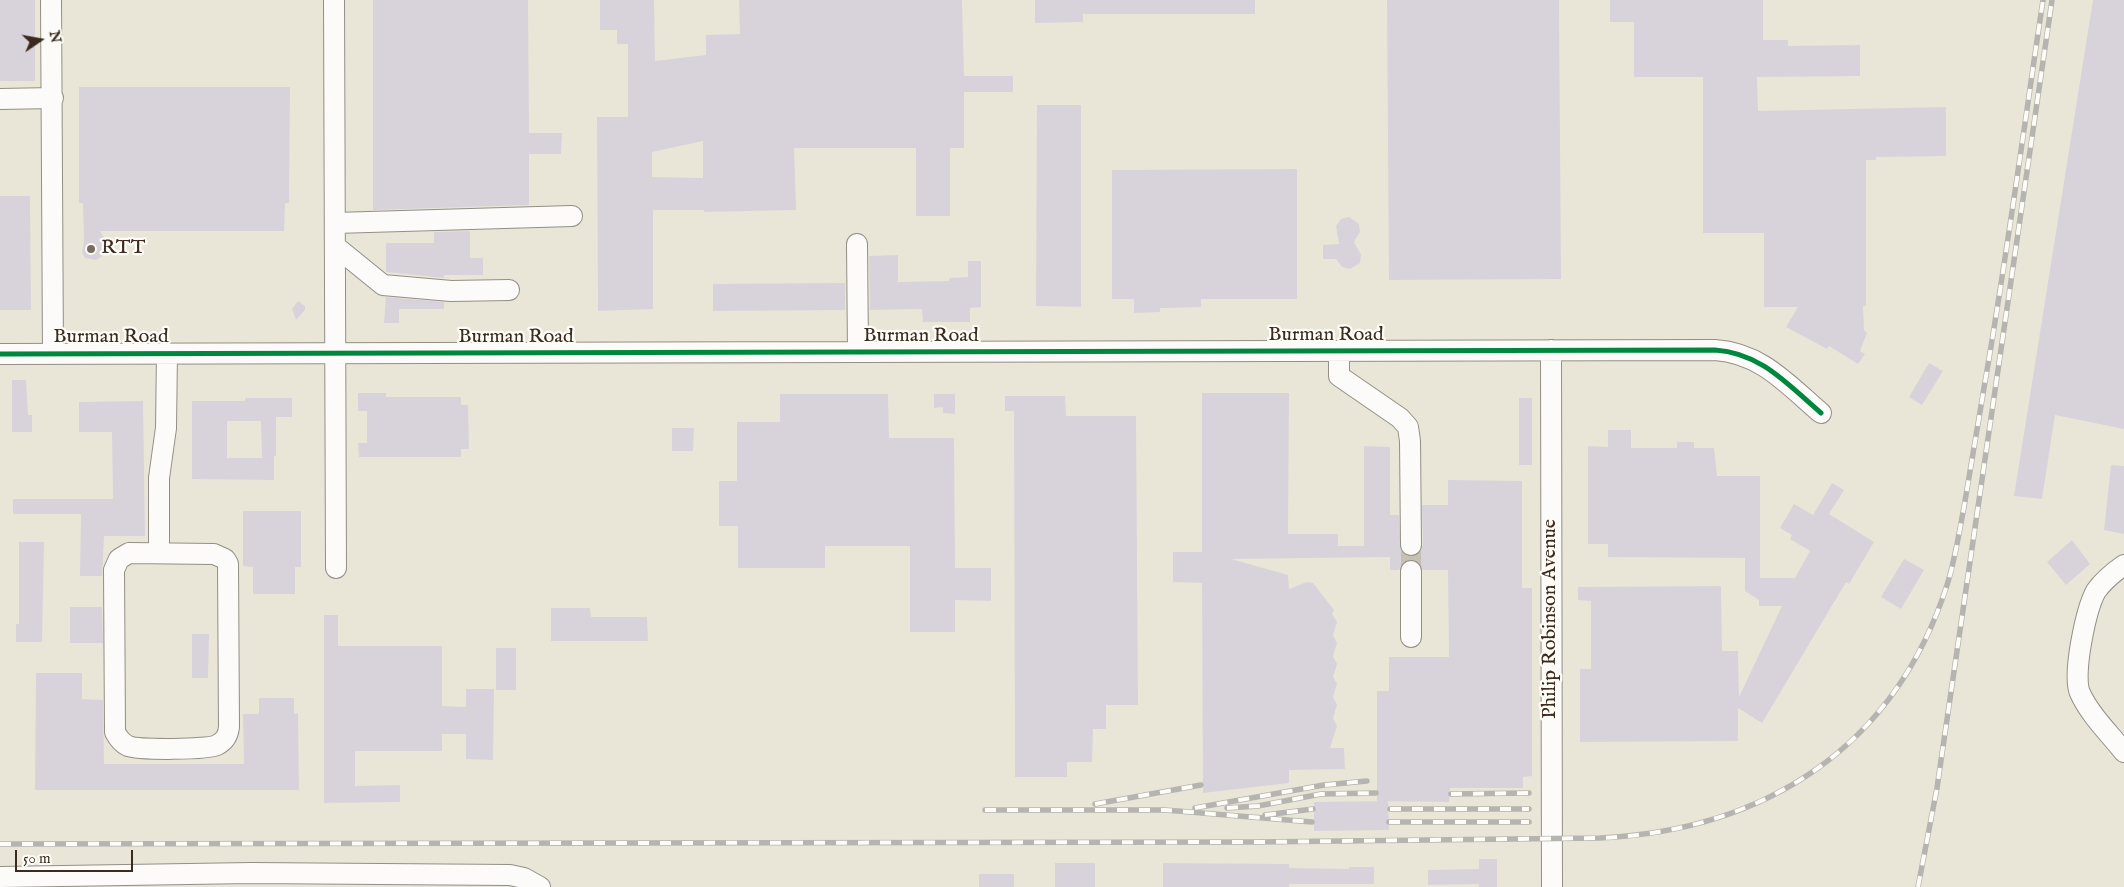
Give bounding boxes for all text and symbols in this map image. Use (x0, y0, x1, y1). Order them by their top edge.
north arrow (15, 15, 65, 65)
text: N (45, 29, 65, 45)
place label: RTT (101, 237, 145, 261)
marker: RTT (85, 243, 97, 255)
street label: Burman Road (1268, 324, 1384, 348)
street label: Burman Road (863, 325, 979, 349)
street label: Burman Road (53, 326, 169, 350)
street label: Burman Road (458, 326, 574, 350)
street label: Philip Robinson Avenue (1539, 519, 1563, 719)
scale bar (18, 840, 135, 872)
text: 50 m (23, 849, 51, 868)

